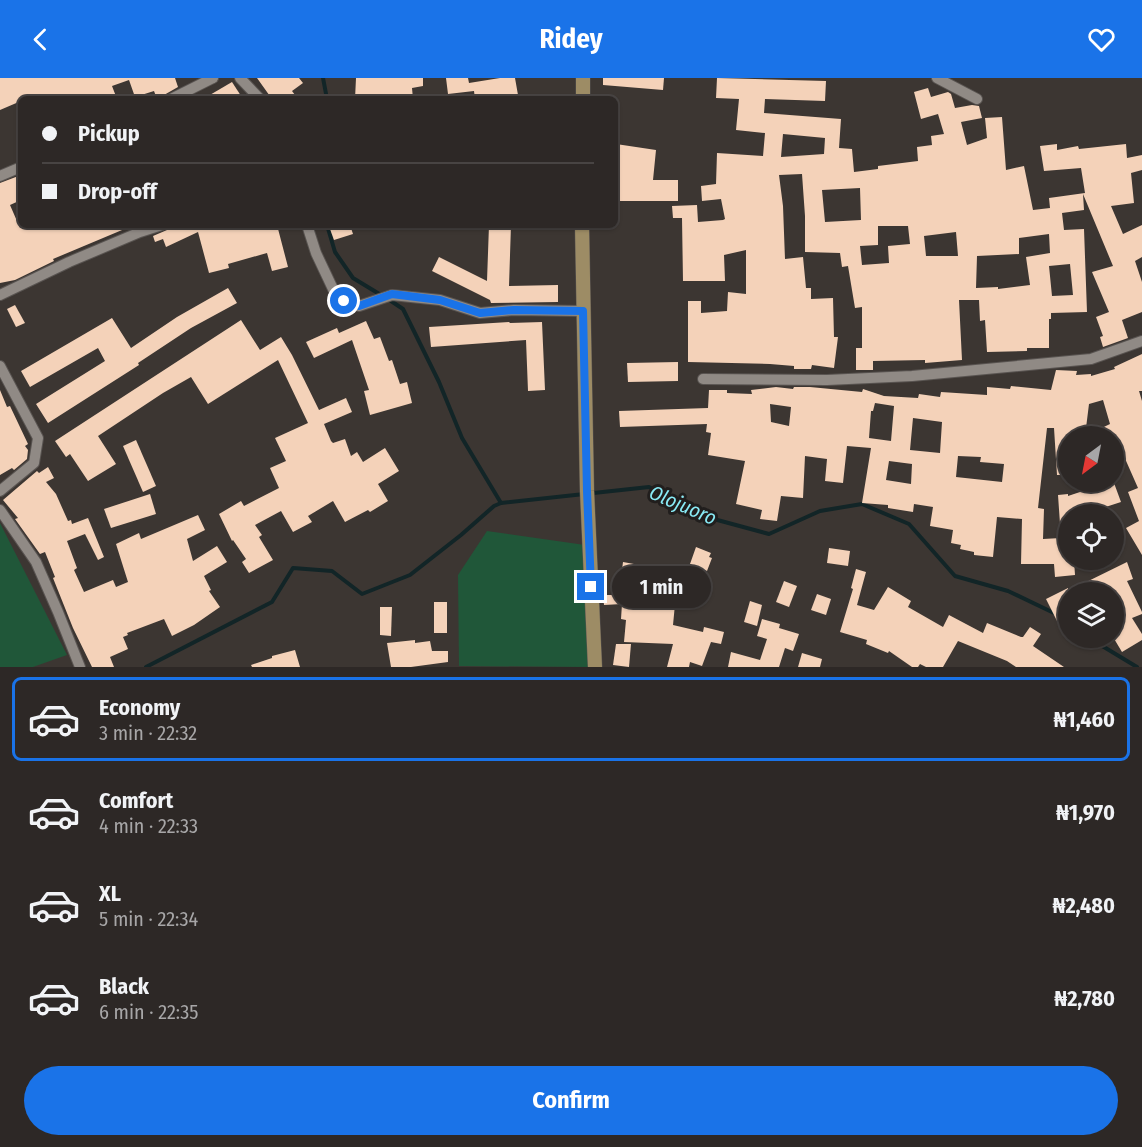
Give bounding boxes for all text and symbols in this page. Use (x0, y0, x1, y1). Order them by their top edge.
icon: back (24, 23, 57, 56)
text: Ridey (539, 23, 603, 55)
icon: heart (1085, 23, 1118, 56)
text: Pickup (78, 120, 140, 147)
text: Drop-off (78, 178, 157, 205)
route start (330, 287, 357, 314)
north arrow (1058, 426, 1124, 492)
map controls (1058, 426, 1124, 648)
water label: Olojuoro (646, 480, 720, 530)
button: locate (1058, 504, 1124, 570)
callout: 1 min (612, 566, 711, 608)
route end (577, 573, 604, 600)
text: 1 min (640, 575, 683, 599)
button: layers (1058, 582, 1124, 648)
icon: car (27, 692, 81, 746)
text: Economy (99, 694, 180, 721)
text: ₦1,460 (1053, 706, 1115, 733)
text: 3 min · 22:32 (99, 721, 197, 745)
icon: car (27, 785, 81, 839)
text: Comfort (99, 787, 173, 814)
text: ₦1,970 (1056, 799, 1115, 826)
text: 4 min · 22:33 (99, 814, 198, 838)
icon: car (27, 878, 81, 932)
text: XL (99, 880, 121, 907)
text: ₦2,480 (1052, 892, 1115, 919)
text: 5 min · 22:34 (99, 907, 198, 931)
icon: car (27, 971, 81, 1025)
text: Black (99, 973, 149, 1000)
text: ₦2,780 (1054, 985, 1115, 1012)
text: 6 min · 22:35 (99, 1000, 198, 1024)
button: Confirm (24, 1066, 1118, 1135)

